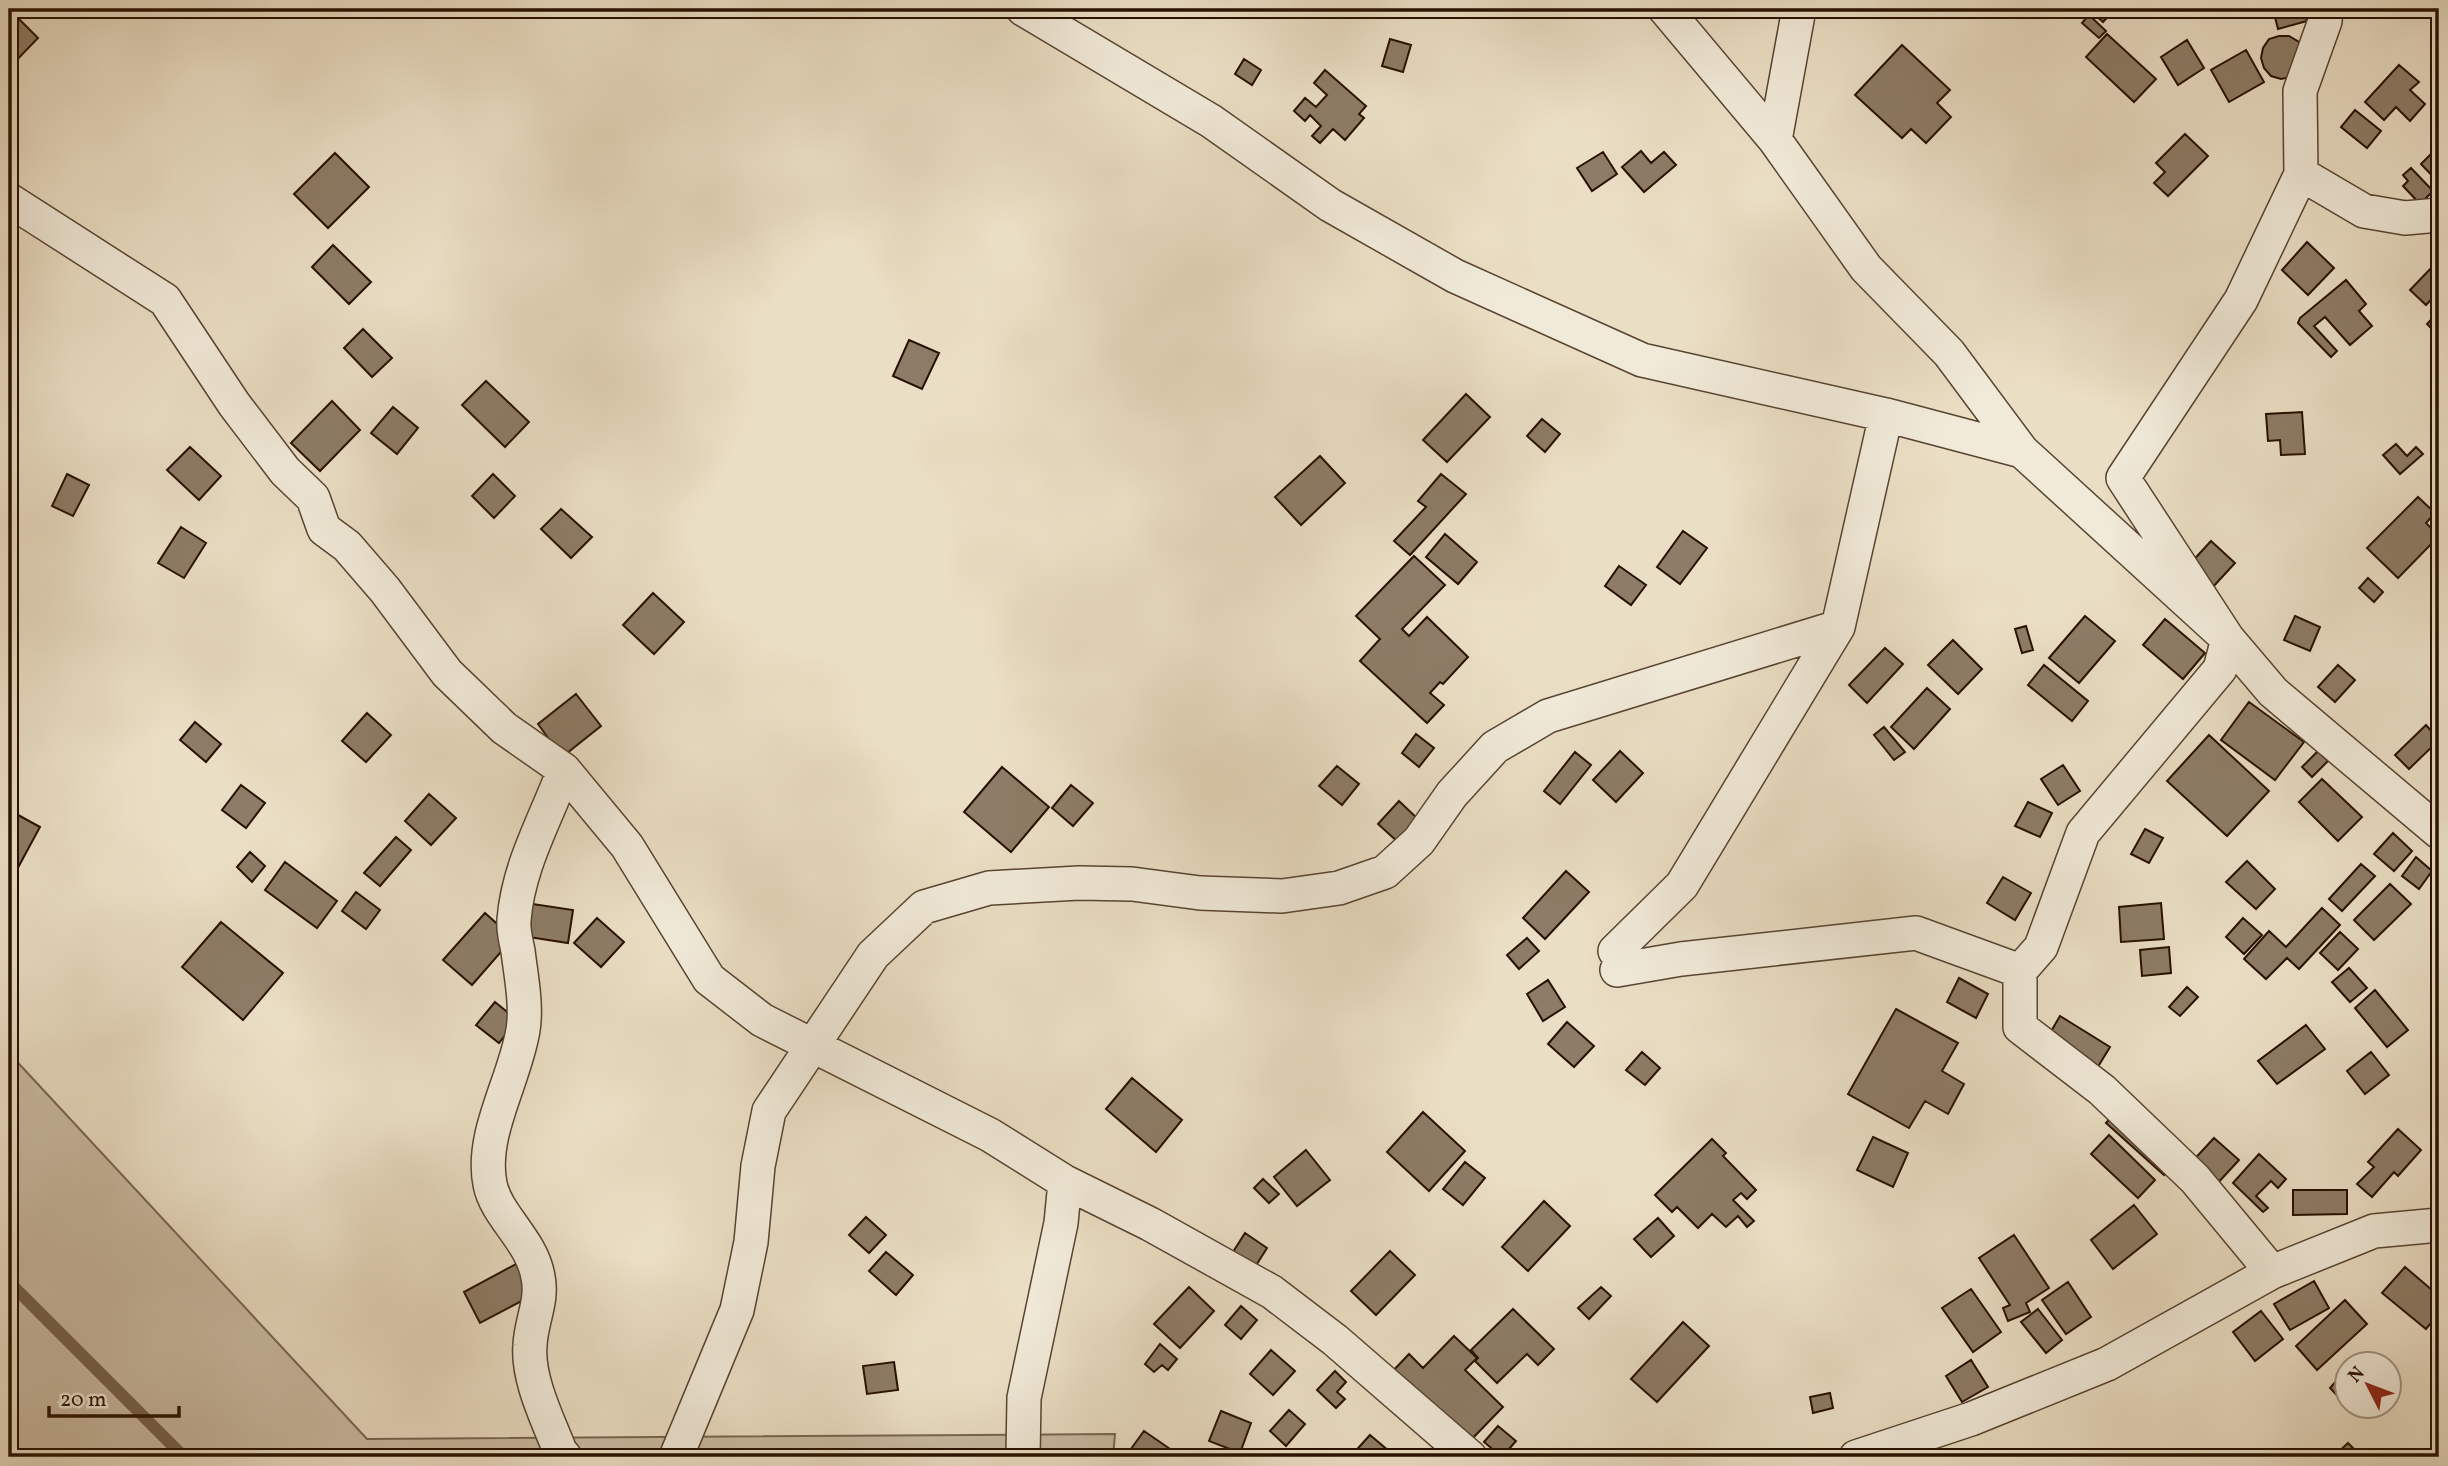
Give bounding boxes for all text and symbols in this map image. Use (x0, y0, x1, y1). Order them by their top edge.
north arrow (2332, 1350, 2402, 1420)
text: N (2343, 1361, 2371, 1389)
scale bar (49, 1375, 178, 1419)
text: 20 m (60, 1386, 106, 1415)

